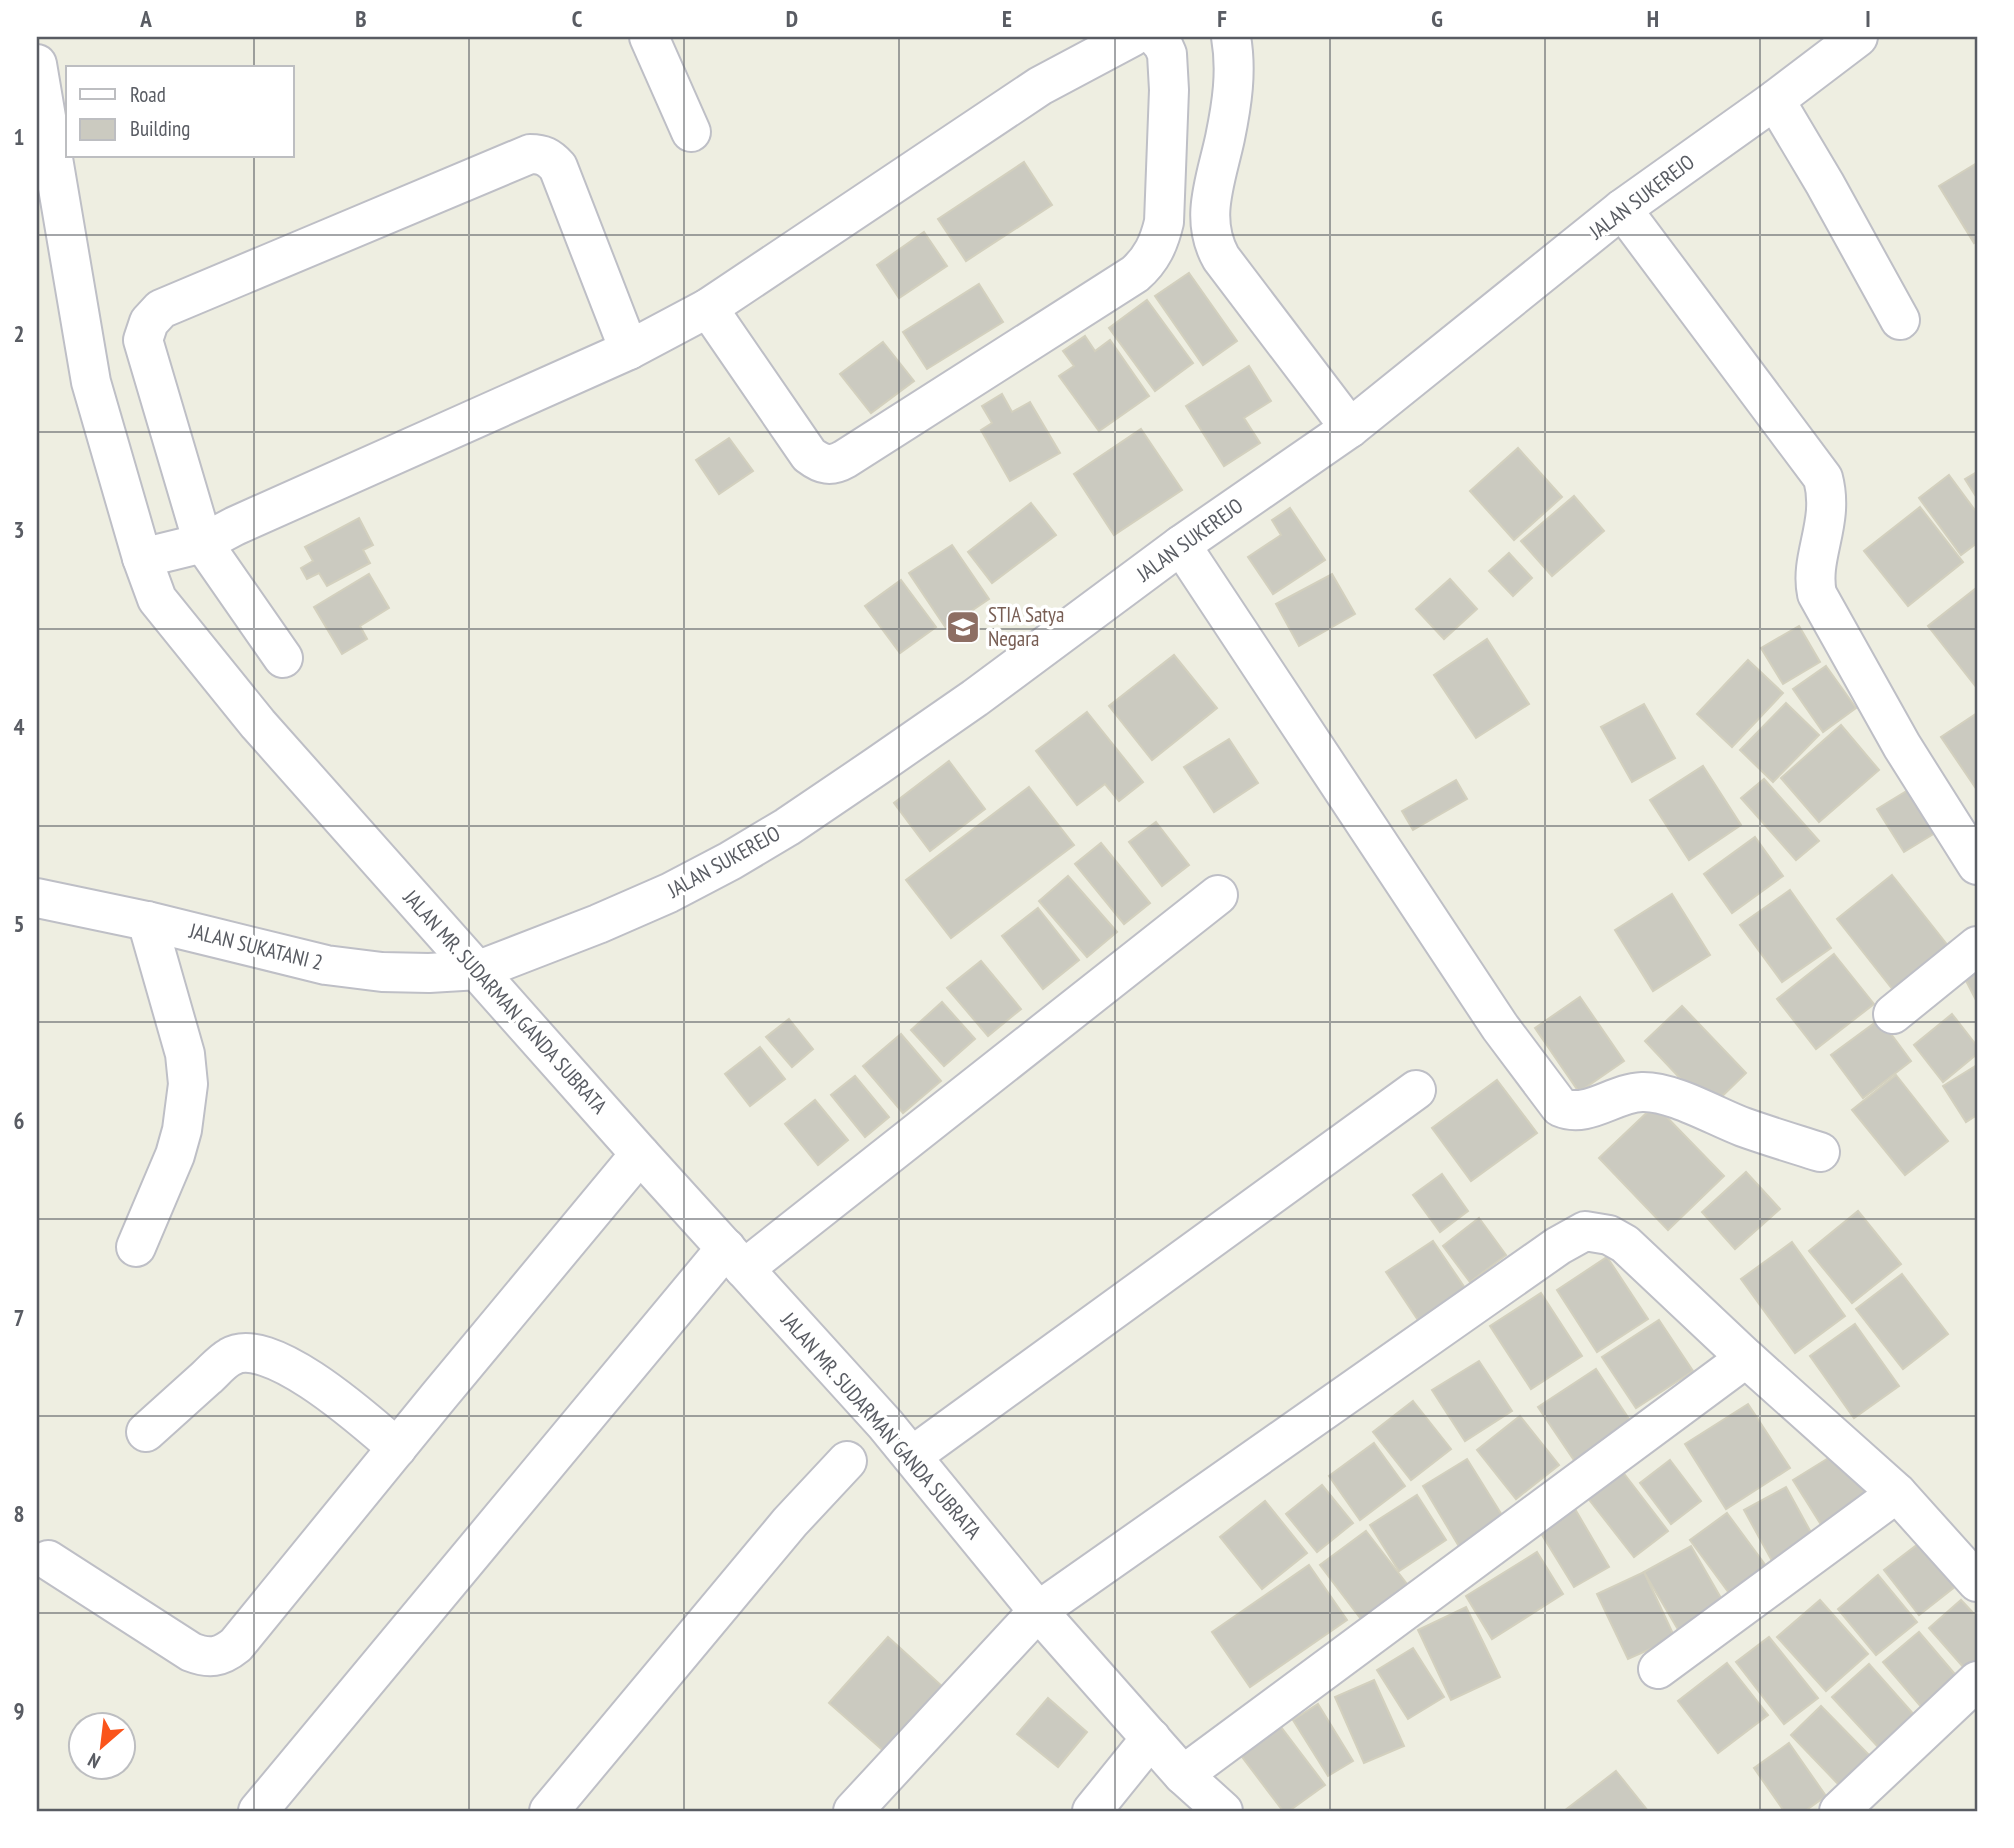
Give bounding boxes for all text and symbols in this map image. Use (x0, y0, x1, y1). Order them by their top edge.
text: A (139, 4, 152, 33)
text: B (355, 4, 367, 33)
text: C (572, 4, 583, 33)
text: D (786, 4, 798, 33)
text: E (1002, 4, 1012, 33)
text: F (1217, 4, 1227, 33)
text: G (1431, 4, 1443, 33)
text: H (1647, 4, 1659, 33)
text: I (1865, 4, 1871, 33)
legend (66, 66, 294, 158)
text: Road (130, 81, 166, 108)
text: Building (130, 115, 190, 142)
text: 1 (14, 122, 25, 151)
street label: JALAN SUKEREJO (1583, 148, 1700, 245)
text: 2 (14, 319, 25, 348)
street label: JALAN SUKEREJO (1131, 492, 1248, 588)
text: 3 (14, 515, 25, 544)
place label: STIA Satya Negara (988, 601, 1064, 652)
school or university icon: STIA Satya Negara (944, 608, 982, 646)
text: 4 (14, 712, 25, 741)
street label: JALAN SUKEREJO (662, 820, 785, 904)
street label: JALAN MR. SUDARMAN GANDA SUBRATA (397, 884, 613, 1119)
text: 5 (14, 909, 25, 938)
street label: JALAN SUKATANI 2 (186, 917, 326, 976)
text: 6 (14, 1106, 25, 1135)
text: 7 (14, 1303, 25, 1332)
street label: JALAN MR. SUDARMAN GANDA SUBRATA (775, 1306, 987, 1545)
text: 8 (14, 1499, 25, 1528)
text: 9 (14, 1696, 25, 1725)
north arrow (66, 1712, 136, 1782)
text: N (84, 1748, 104, 1774)

